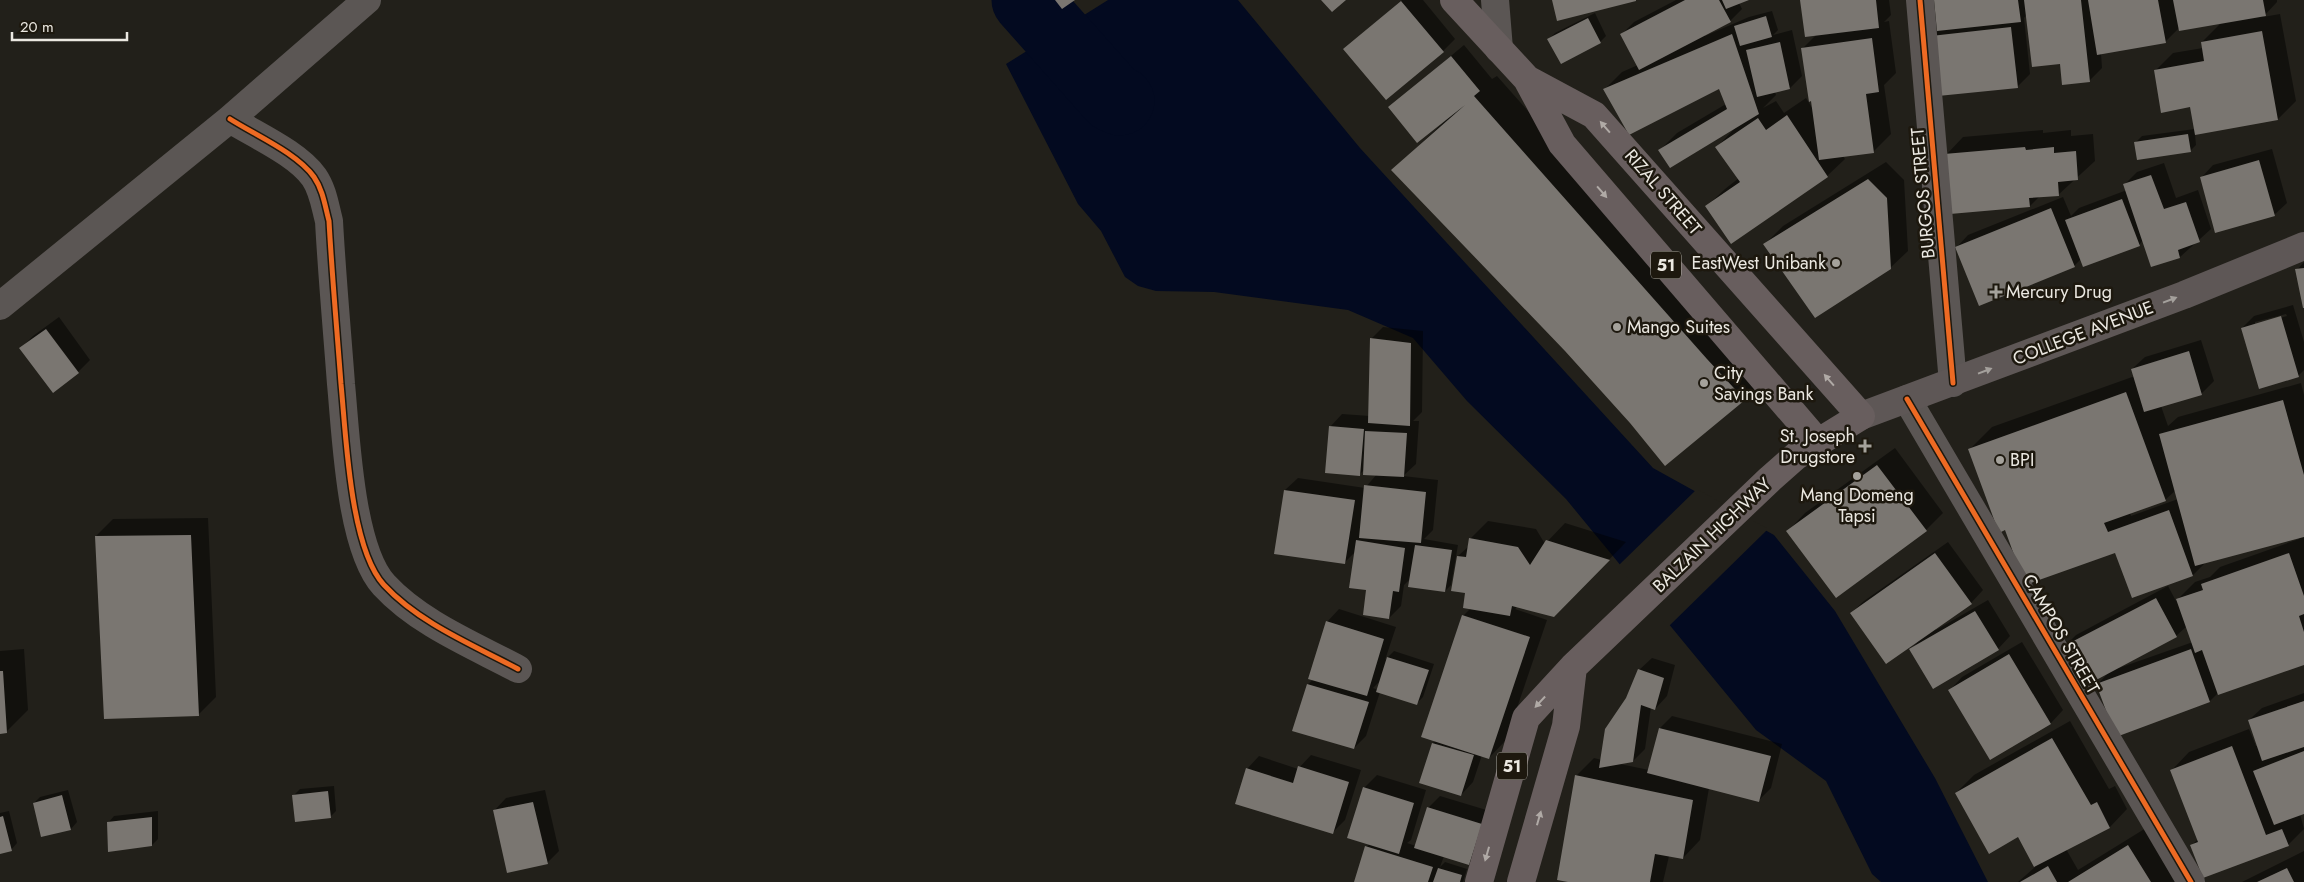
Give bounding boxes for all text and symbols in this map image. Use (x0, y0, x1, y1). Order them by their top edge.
scale bar (12, 10, 128, 42)
text: 20 m (20, 16, 54, 38)
one-way arrow (1600, 121, 1611, 133)
street label: BURGOS STREET (1904, 126, 1942, 260)
street label: RIZAL STREET (1618, 143, 1708, 241)
one-way arrow (1597, 185, 1608, 198)
place label: EastWest Unibank (1692, 250, 1826, 276)
road number: 51 (1651, 252, 1681, 278)
marker: EastWest Unibank (1830, 257, 1842, 269)
place label: Mercury Drug (2006, 279, 2112, 305)
marker: Mercury Drug (1990, 286, 2002, 298)
street label: COLLEGE AVENUE (2009, 294, 2157, 372)
one-way arrow (2162, 296, 2177, 303)
place label: Mango Suites (1627, 314, 1730, 340)
marker: Mango Suites (1611, 321, 1623, 333)
place label: City Savings Bank (1714, 360, 1814, 407)
one-way arrow (1978, 367, 1993, 375)
one-way arrow (1823, 374, 1835, 386)
marker: City Savings Bank (1698, 377, 1710, 389)
place label: St. Joseph Drugstore (1780, 423, 1855, 470)
marker: St. Joseph Drugstore (1859, 440, 1871, 452)
place label: BPI (2010, 447, 2034, 473)
marker: BPI (1994, 454, 2006, 466)
marker: Mang Domeng Tapsi (1851, 470, 1863, 482)
street label: BALZAIN HIGHWAY (1647, 471, 1778, 599)
place label: Mang Domeng Tapsi (1800, 482, 1914, 529)
street label: CAMPOS STREET (2016, 569, 2106, 699)
one-way arrow (1534, 696, 1546, 708)
road number: 51 (1497, 752, 1527, 779)
one-way arrow (1536, 811, 1544, 826)
one-way arrow (1482, 846, 1490, 861)

